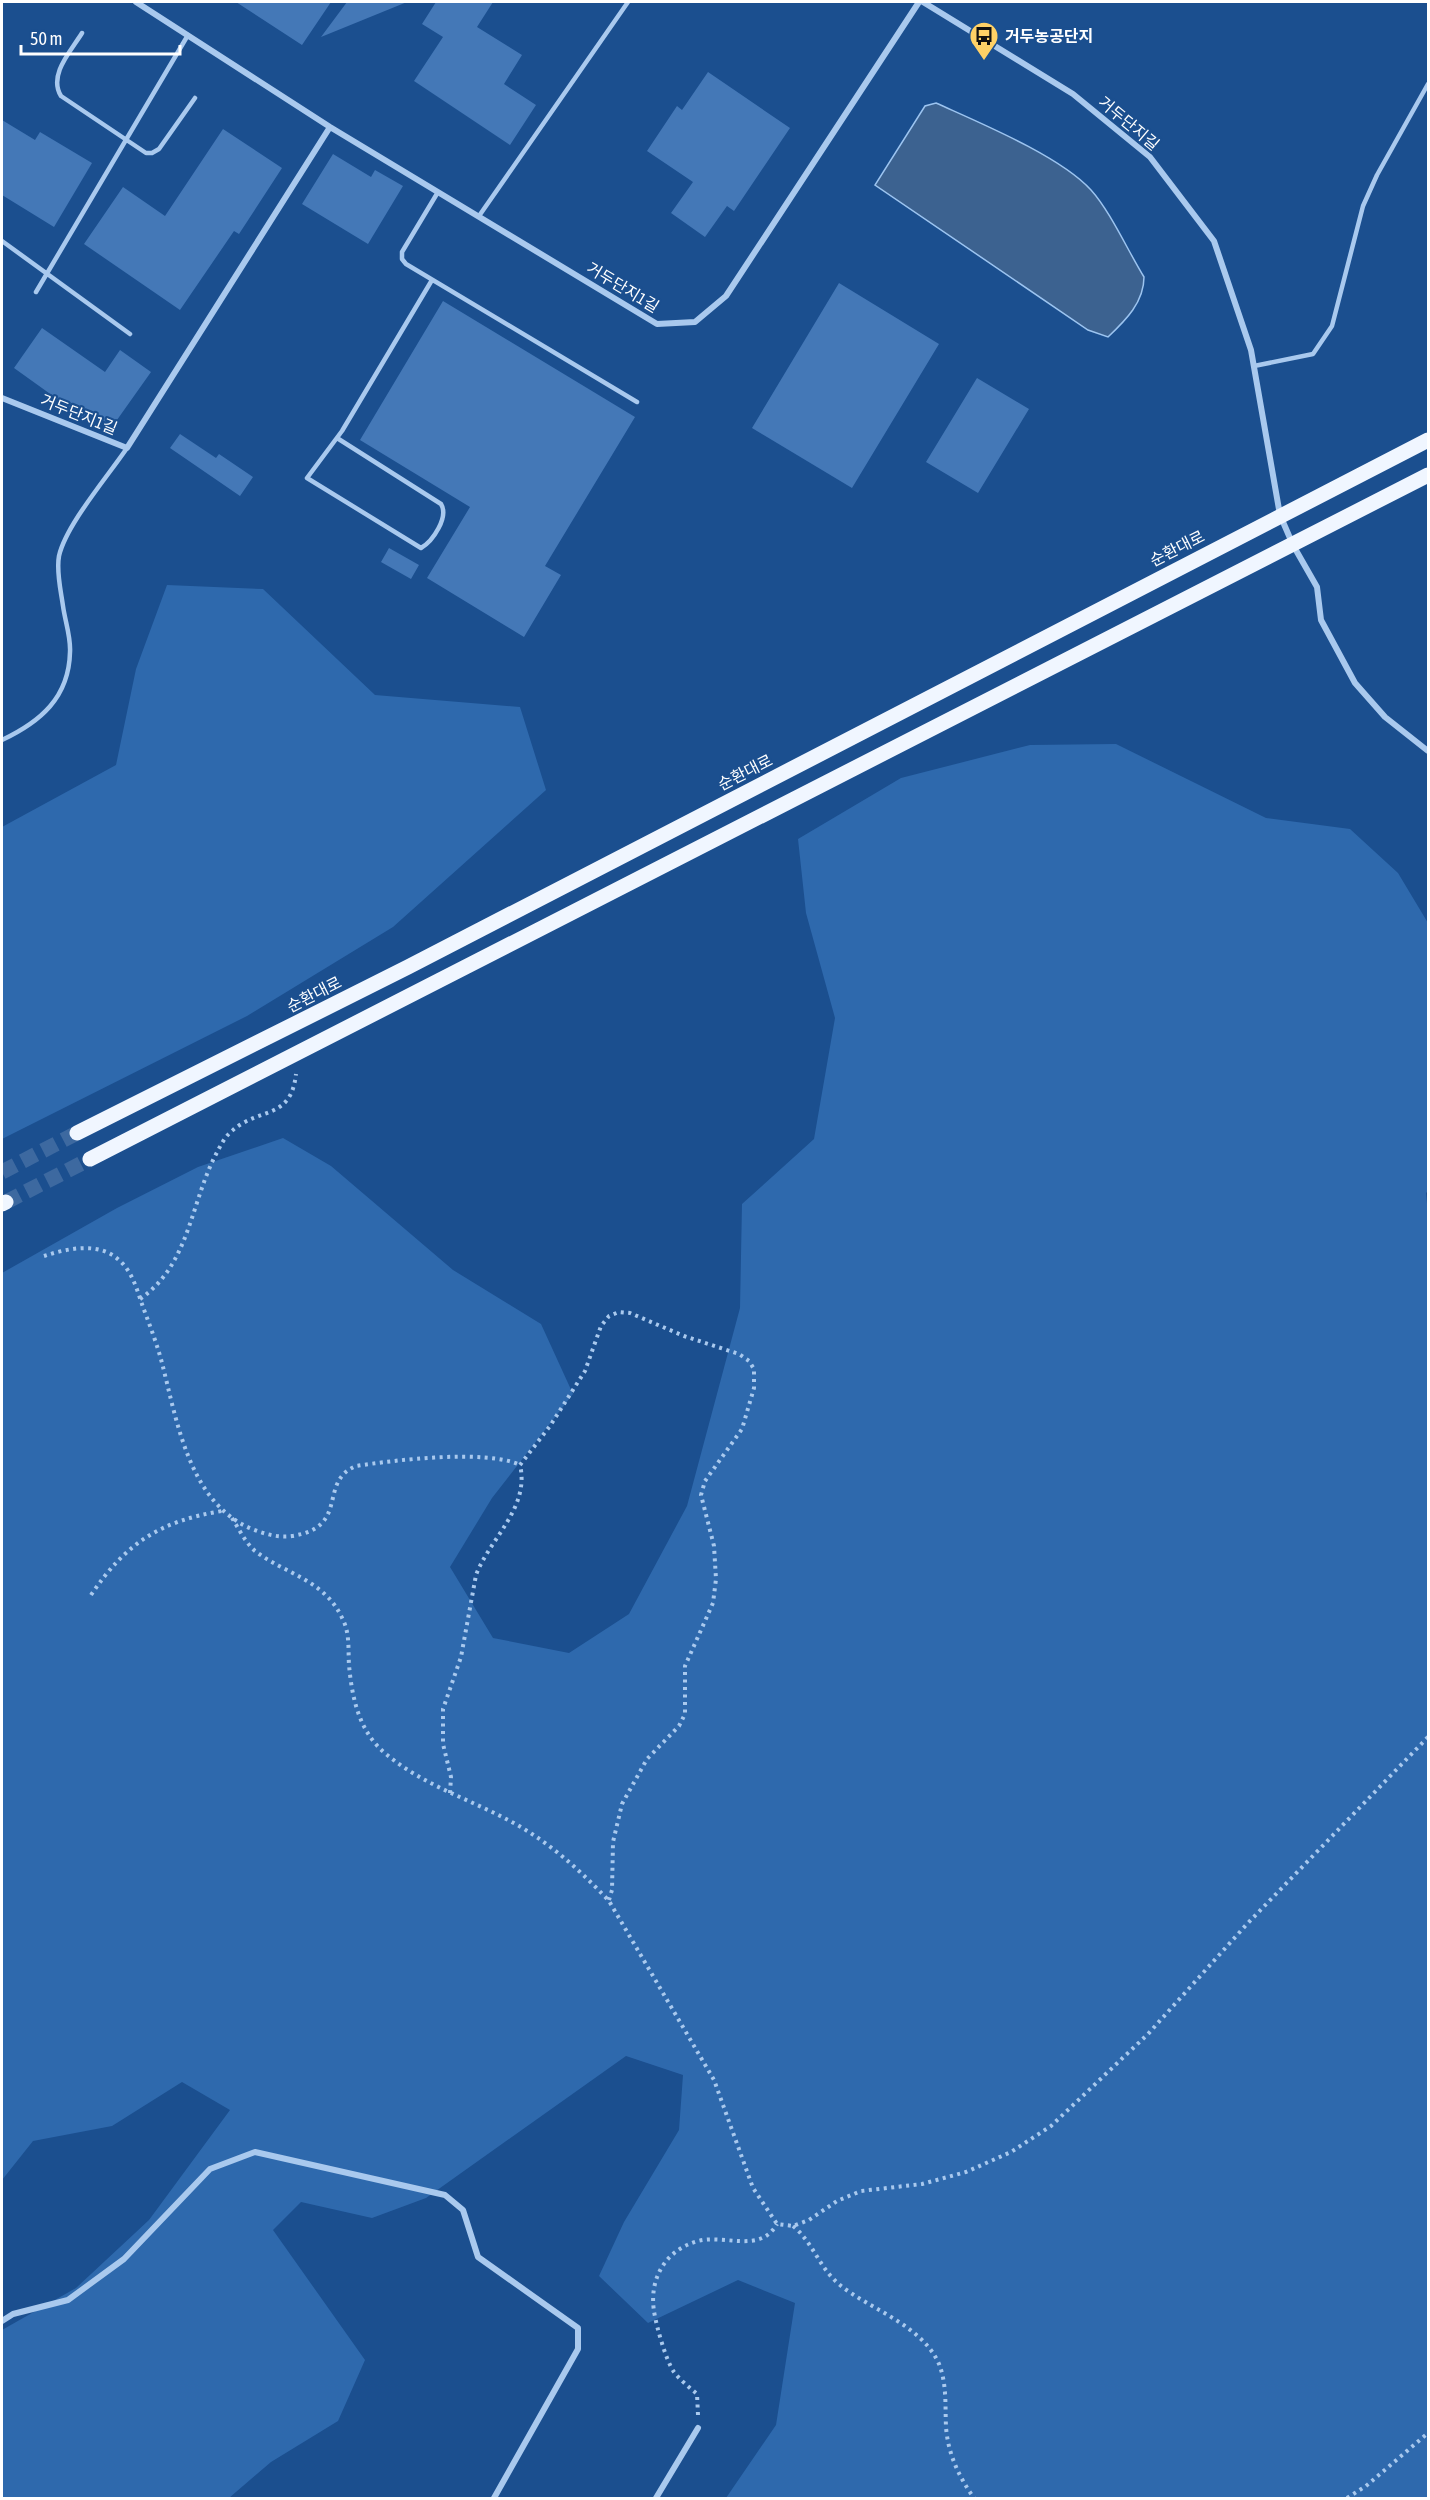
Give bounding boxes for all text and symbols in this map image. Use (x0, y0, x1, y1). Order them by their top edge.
scale bar (21, 18, 180, 56)
bus stop icon: 거두농공단지 (968, 20, 1000, 62)
place label: 거두농공단지 (1005, 27, 1093, 45)
text: 50 m (30, 28, 62, 49)
street label: 거두단지길 (1095, 92, 1163, 154)
street label: 거두단지1길 (584, 258, 662, 316)
street label: 거두단지1길 (38, 390, 120, 438)
street label: 순환대로 (1147, 526, 1208, 569)
street label: 순환대로 (715, 750, 776, 793)
street label: 순환대로 (284, 972, 345, 1015)

